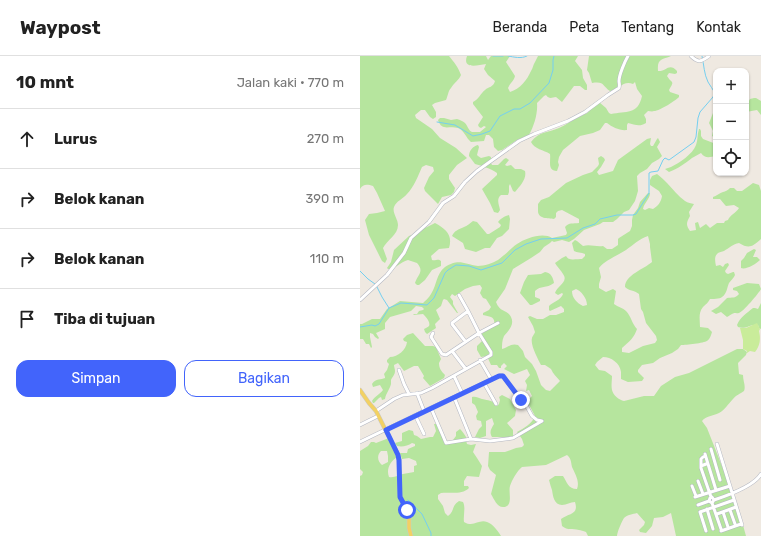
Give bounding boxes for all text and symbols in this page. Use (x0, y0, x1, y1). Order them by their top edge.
text: Waypost (20, 16, 101, 39)
text: Beranda (493, 19, 547, 36)
text: Peta (569, 19, 599, 36)
text: Tentang (621, 19, 674, 36)
text: Kontak (696, 19, 741, 36)
map controls (713, 68, 749, 176)
button: + (713, 68, 749, 104)
text: 10 mnt (16, 72, 74, 92)
text: Jalan kaki · 770 m (237, 75, 344, 90)
button: − (713, 104, 749, 140)
icon: ahead (16, 128, 38, 150)
text: Lurus (54, 130, 97, 148)
text: 270 m (307, 131, 344, 146)
button: locate (713, 140, 749, 176)
icon: right (16, 188, 38, 210)
text: Belok kanan (54, 190, 144, 208)
text: 390 m (305, 191, 344, 206)
icon: right (16, 248, 38, 270)
text: Belok kanan (54, 250, 144, 268)
text: 110 m (310, 251, 344, 266)
icon: arrive (16, 308, 38, 330)
text: Tiba di tujuan (54, 310, 155, 328)
button: Simpan (16, 360, 176, 397)
button: Bagikan (184, 360, 344, 397)
route end (512, 391, 530, 409)
route start (398, 501, 416, 519)

